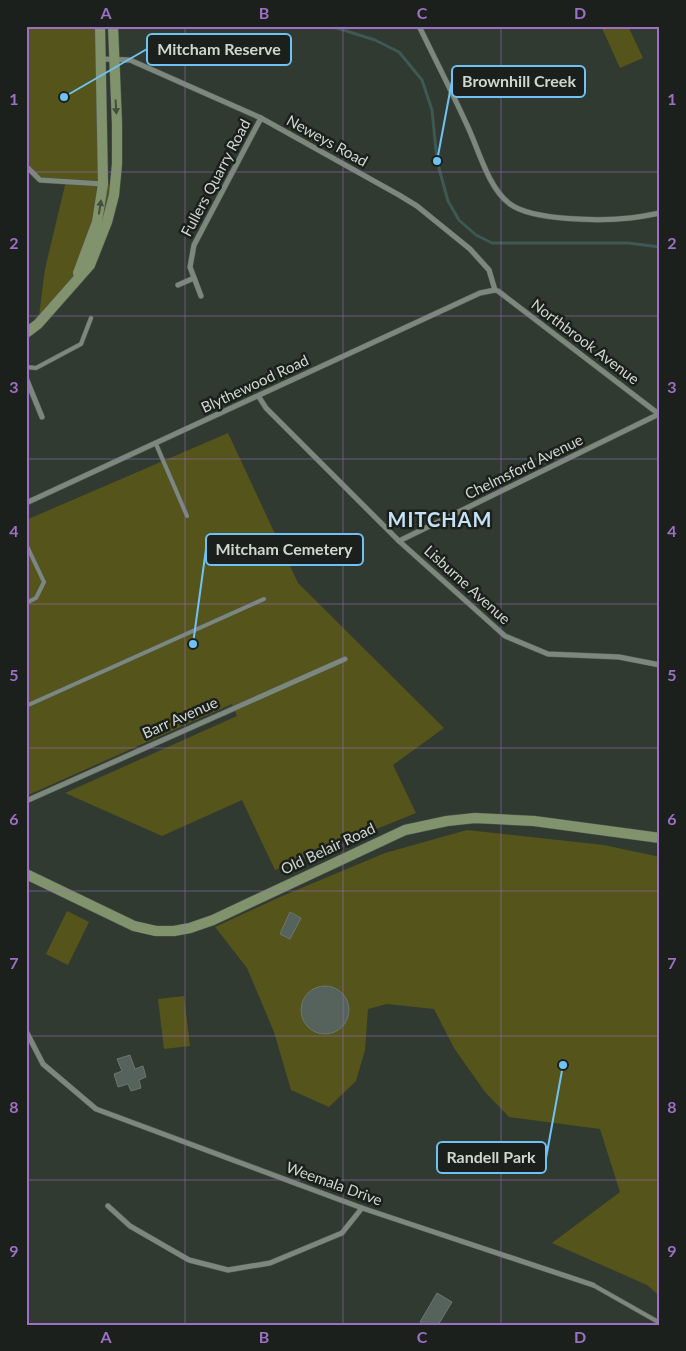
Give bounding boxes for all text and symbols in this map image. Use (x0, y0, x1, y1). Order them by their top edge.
text: A (99, 3, 112, 22)
text: B (259, 3, 269, 22)
text: C (417, 3, 428, 22)
text: D (574, 3, 586, 22)
callout: Mitcham Reserve (147, 34, 291, 65)
text: Mitcham Reserve (157, 39, 281, 58)
callout: Brownhill Creek (452, 66, 585, 97)
text: Brownhill Creek (462, 71, 576, 90)
text: 1 (9, 89, 19, 108)
text: 1 (667, 89, 677, 108)
one-way arrow (113, 100, 121, 116)
street label: Neweys Road (284, 111, 371, 170)
street label: Fullers Quarry Road (177, 116, 254, 239)
one-way arrow (96, 198, 104, 214)
text: 2 (9, 233, 19, 252)
text: 2 (667, 233, 677, 252)
street label: Northbrook Avenue (528, 295, 643, 388)
street label: Blythewood Road (198, 350, 311, 416)
text: 3 (9, 377, 19, 396)
text: 3 (667, 377, 677, 396)
street label: Chelmsford Avenue (462, 430, 585, 502)
district label: MITCHAM (388, 507, 492, 531)
text: 4 (9, 521, 19, 540)
text: 4 (667, 521, 677, 540)
callout: Mitcham Cemetery (206, 534, 363, 565)
text: Mitcham Cemetery (216, 539, 353, 558)
street label: Lisburne Avenue (421, 541, 514, 628)
text: 5 (9, 665, 19, 684)
text: 5 (667, 665, 677, 684)
street label: Barr Avenue (139, 692, 220, 742)
text: 6 (9, 809, 19, 828)
text: 6 (667, 809, 677, 828)
street label: Old Belair Road (278, 818, 378, 878)
text: 7 (9, 953, 19, 972)
text: 7 (667, 953, 677, 972)
text: 8 (9, 1097, 19, 1116)
text: 8 (667, 1097, 677, 1116)
callout: Randell Park (437, 1142, 546, 1173)
text: Randell Park (446, 1147, 536, 1166)
street label: Weemala Drive (284, 1157, 385, 1209)
text: 9 (9, 1241, 19, 1260)
text: 9 (667, 1241, 677, 1260)
text: A (99, 1327, 112, 1346)
text: B (259, 1327, 269, 1346)
text: C (417, 1327, 428, 1346)
text: D (574, 1327, 586, 1346)

